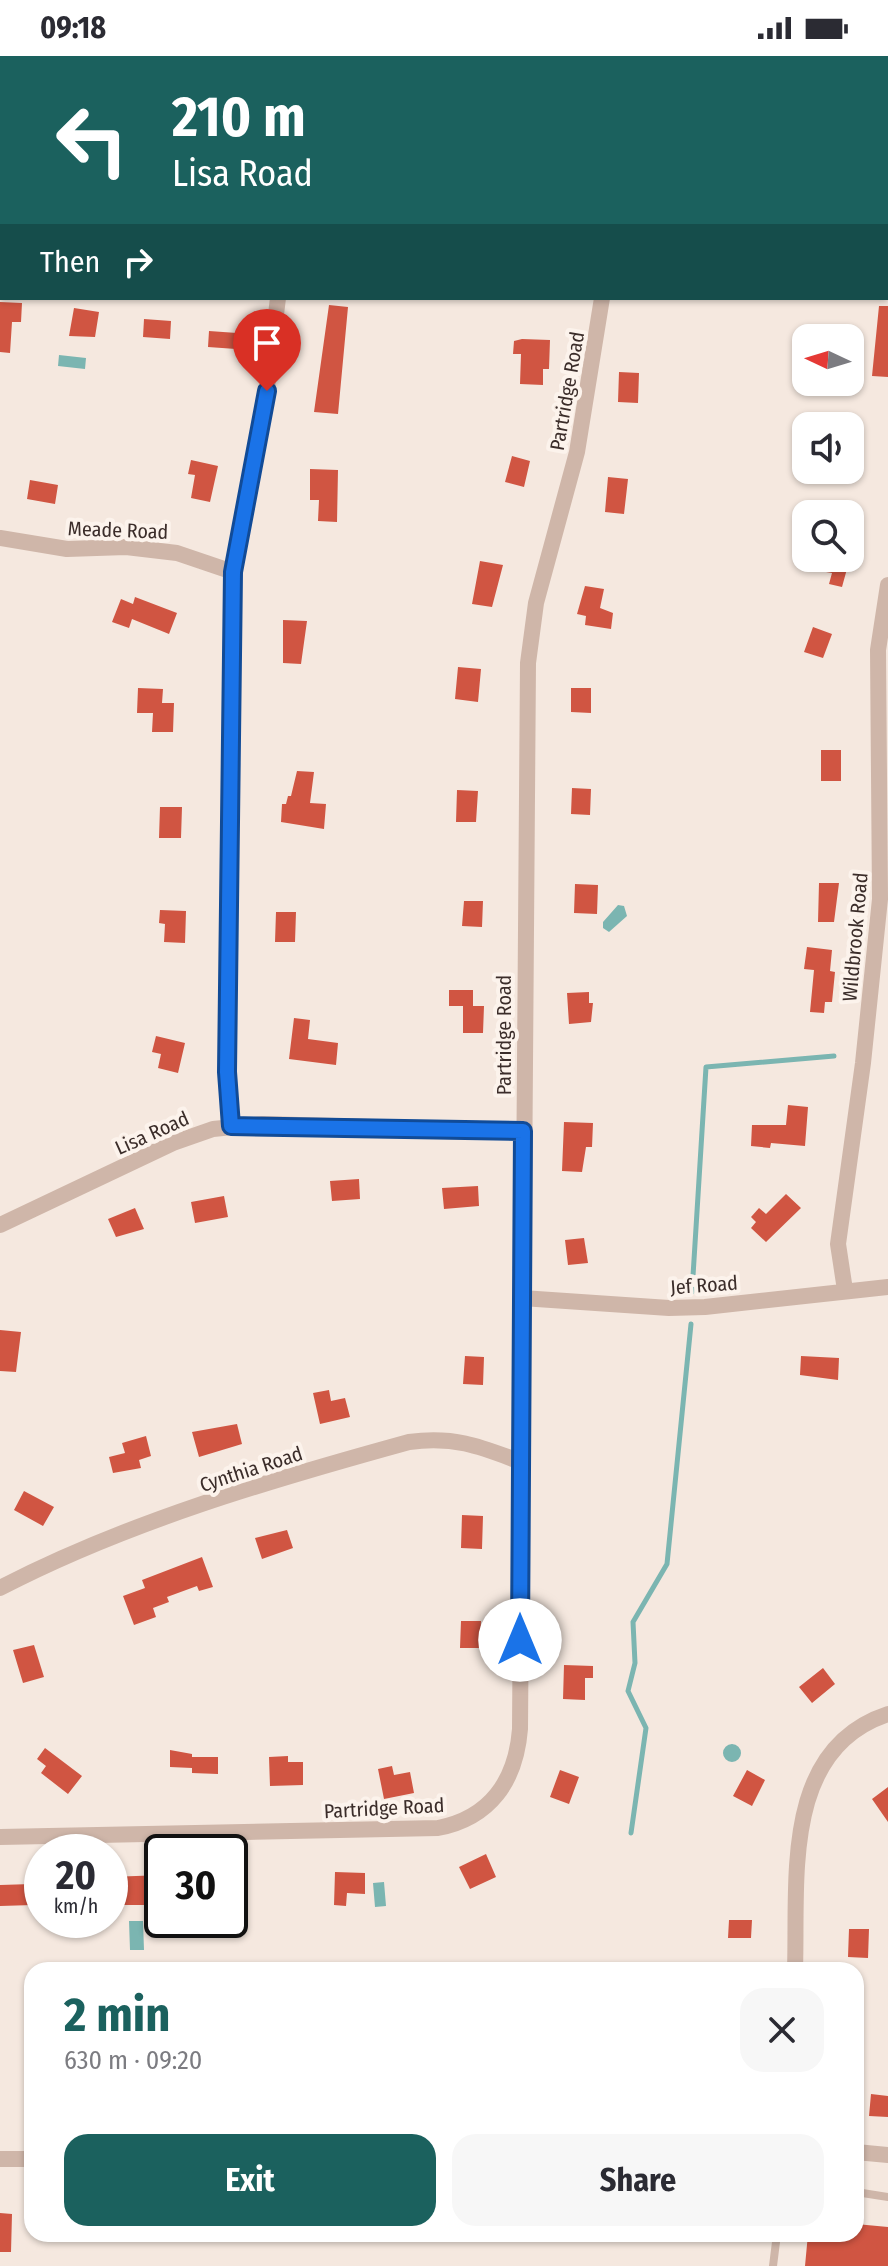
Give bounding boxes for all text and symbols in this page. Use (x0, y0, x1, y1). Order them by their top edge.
text: 09:18 (40, 10, 106, 46)
text: 210 m (172, 84, 306, 151)
icon: left (40, 88, 144, 192)
text: Lisa Road (172, 152, 313, 196)
icon: right (116, 240, 160, 284)
text: Then (40, 244, 100, 280)
pin (233, 309, 301, 391)
icon: arrive (245, 321, 289, 365)
north arrow (792, 324, 864, 396)
map controls (792, 324, 864, 572)
street label: Partridge Road (545, 330, 589, 452)
button: sound (792, 412, 864, 484)
button: search (792, 500, 864, 572)
street label: Meade Road (67, 516, 169, 544)
street label: Wildbrook Road (837, 871, 873, 1003)
street label: Partridge Road (492, 975, 516, 1095)
street label: Lisa Road (111, 1106, 193, 1160)
street label: Jef Road (669, 1271, 739, 1299)
street label: Cynthia Road (197, 1441, 305, 1497)
position arrow (478, 1598, 562, 1682)
street label: Partridge Road (323, 1793, 445, 1823)
speed limit sign: 30 (144, 1834, 248, 1938)
text: 20 (56, 1852, 96, 1900)
text: km/h (54, 1894, 98, 1918)
text: 2 min (64, 1986, 170, 2044)
button: close (740, 1988, 824, 2072)
text: 630 m · 09:20 (64, 2045, 202, 2076)
button: Exit (64, 2134, 436, 2226)
button: Share (452, 2134, 824, 2226)

